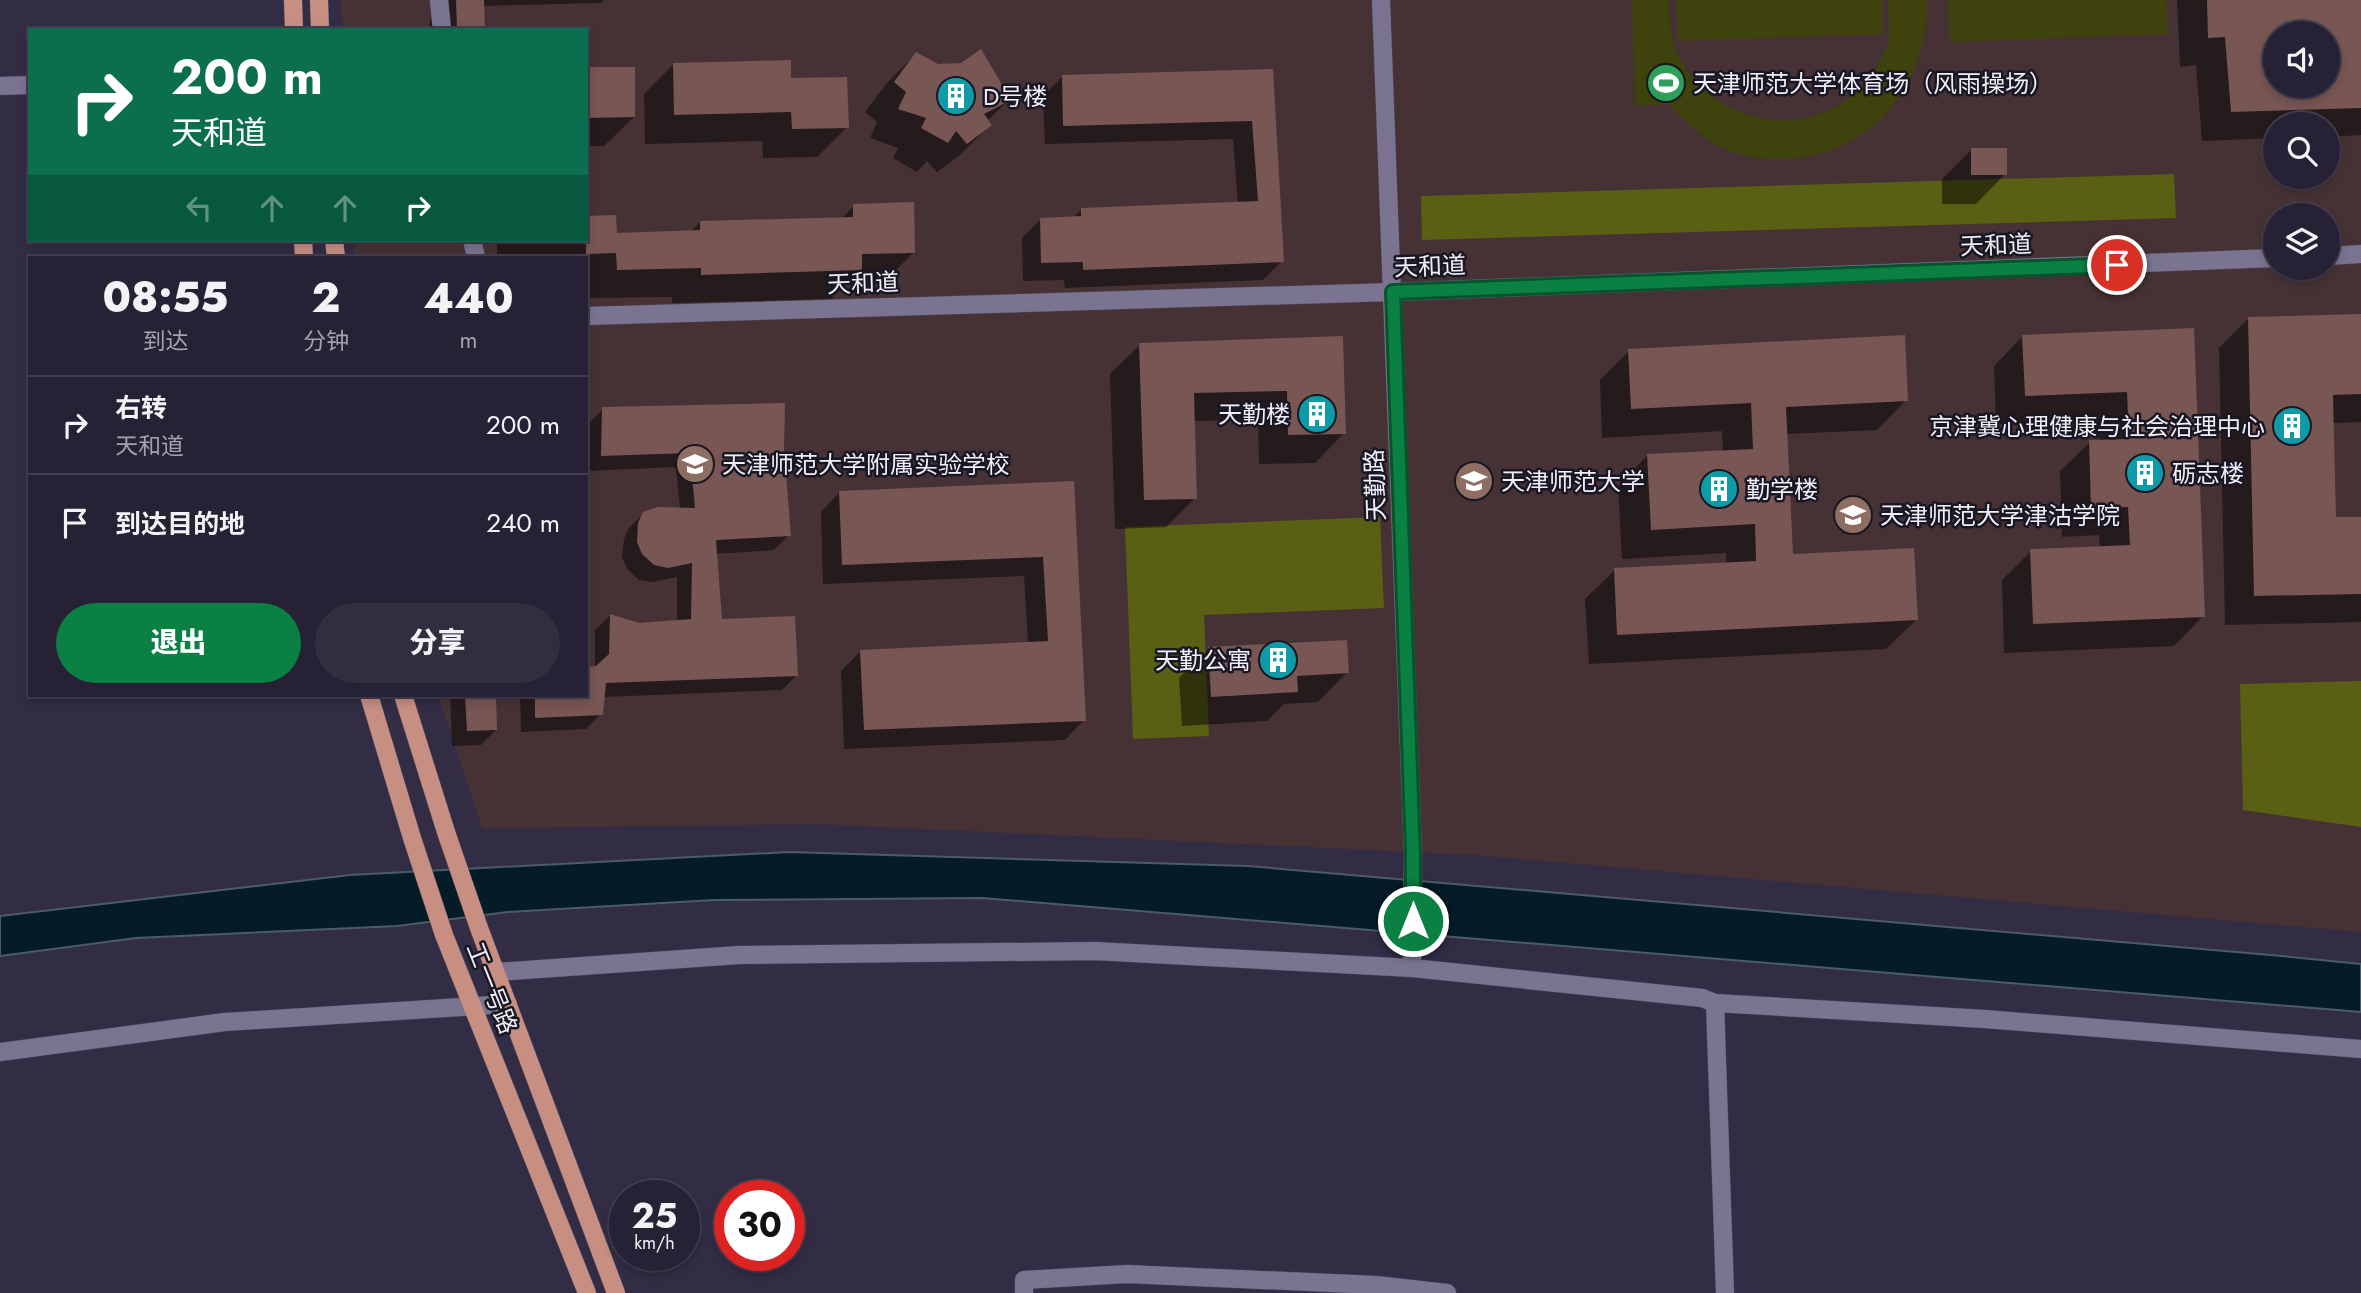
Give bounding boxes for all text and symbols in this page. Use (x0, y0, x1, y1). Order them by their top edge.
map controls (2263, 21, 2340, 280)
button: sound (2263, 21, 2340, 98)
text: 200 m (171, 42, 323, 112)
icon: right (56, 56, 147, 147)
sports icon: 天津师范大学体育场（风雨操场） (1645, 62, 1687, 104)
place label: 天津师范大学体育场（风雨操场） (1693, 66, 2053, 101)
building icon: D号楼 (935, 75, 977, 117)
place label: D号楼 (983, 79, 1047, 114)
text: 天和道 (171, 110, 267, 156)
button: search (2263, 112, 2340, 189)
icon: left (180, 189, 218, 227)
icon: ahead (253, 189, 291, 227)
icon: ahead (326, 189, 364, 227)
icon: right (399, 189, 437, 227)
button: layers (2263, 203, 2340, 280)
street label: 天和道 (1959, 226, 2033, 264)
pin (2087, 235, 2147, 295)
icon: arrive (2098, 246, 2136, 284)
street label: 天和道 (1393, 247, 1467, 285)
street label: 天和道 (826, 264, 900, 302)
text: 08:55 (102, 267, 228, 328)
text: 2 (312, 267, 340, 328)
text: 440 (423, 268, 514, 329)
text: m (459, 323, 477, 357)
text: 到达 (142, 324, 188, 358)
text: 分钟 (303, 324, 349, 358)
text: 右转 (115, 389, 167, 427)
building icon: 天勤楼 (1296, 393, 1338, 435)
place label: 天勤楼 (1218, 397, 1290, 432)
building icon: 京津冀心理健康与社会治理中心 (2271, 405, 2313, 447)
icon: right (56, 406, 94, 444)
text: 200 m (486, 406, 560, 444)
place label: 京津冀心理健康与社会治理中心 (1929, 409, 2265, 444)
text: 天和道 (115, 429, 184, 463)
school or university icon: 天津师范大学附属实验学校 (674, 443, 716, 485)
place label: 天津师范大学附属实验学校 (722, 447, 1010, 482)
street label: 天勤路 (1356, 448, 1394, 522)
building icon: 砺志楼 (2124, 452, 2166, 494)
place label: 砺志楼 (2172, 456, 2244, 491)
school or university icon: 天津师范大学 (1453, 460, 1495, 502)
place label: 天津师范大学 (1501, 464, 1645, 499)
building icon: 勤学楼 (1698, 468, 1740, 510)
place label: 勤学楼 (1746, 472, 1818, 507)
school or university icon: 天津师范大学津沽学院 (1832, 494, 1874, 536)
place label: 天津师范大学津沽学院 (1880, 498, 2120, 533)
icon: arrive (56, 504, 94, 542)
text: 240 m (486, 504, 560, 542)
text: 到达目的地 (115, 505, 245, 543)
button: 退出 (56, 603, 301, 683)
button: 分享 (315, 603, 560, 683)
building icon: 天勤公寓 (1257, 639, 1299, 681)
place label: 天勤公寓 (1155, 643, 1251, 678)
position arrow (1376, 884, 1450, 958)
street label: 工一号路 (458, 937, 526, 1039)
speed limit sign: 30 (714, 1180, 805, 1271)
text: 25 (632, 1191, 677, 1241)
text: km/h (634, 1230, 675, 1256)

